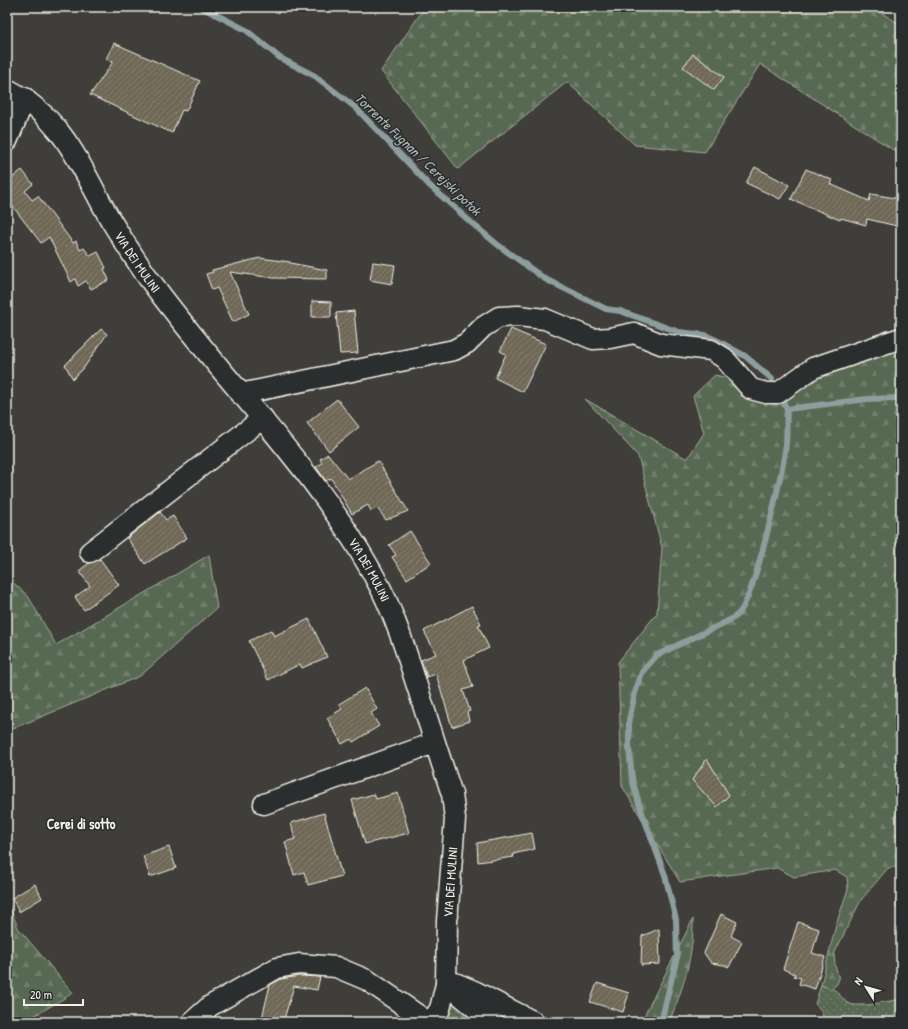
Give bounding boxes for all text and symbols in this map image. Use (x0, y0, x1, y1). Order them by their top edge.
water label: Torrente Fugnan / Cerejski potok (350, 88, 487, 221)
street label: VIA DEI MULINI (111, 228, 165, 296)
street label: VIA DEI MULINI (345, 534, 395, 604)
district label: Cerei di sotto (47, 814, 116, 833)
street label: VIA DEI MULINI (439, 846, 461, 918)
north arrow (846, 967, 886, 1007)
text: N (851, 974, 865, 988)
scale bar (24, 981, 83, 1007)
text: 20 m (30, 986, 52, 1003)

